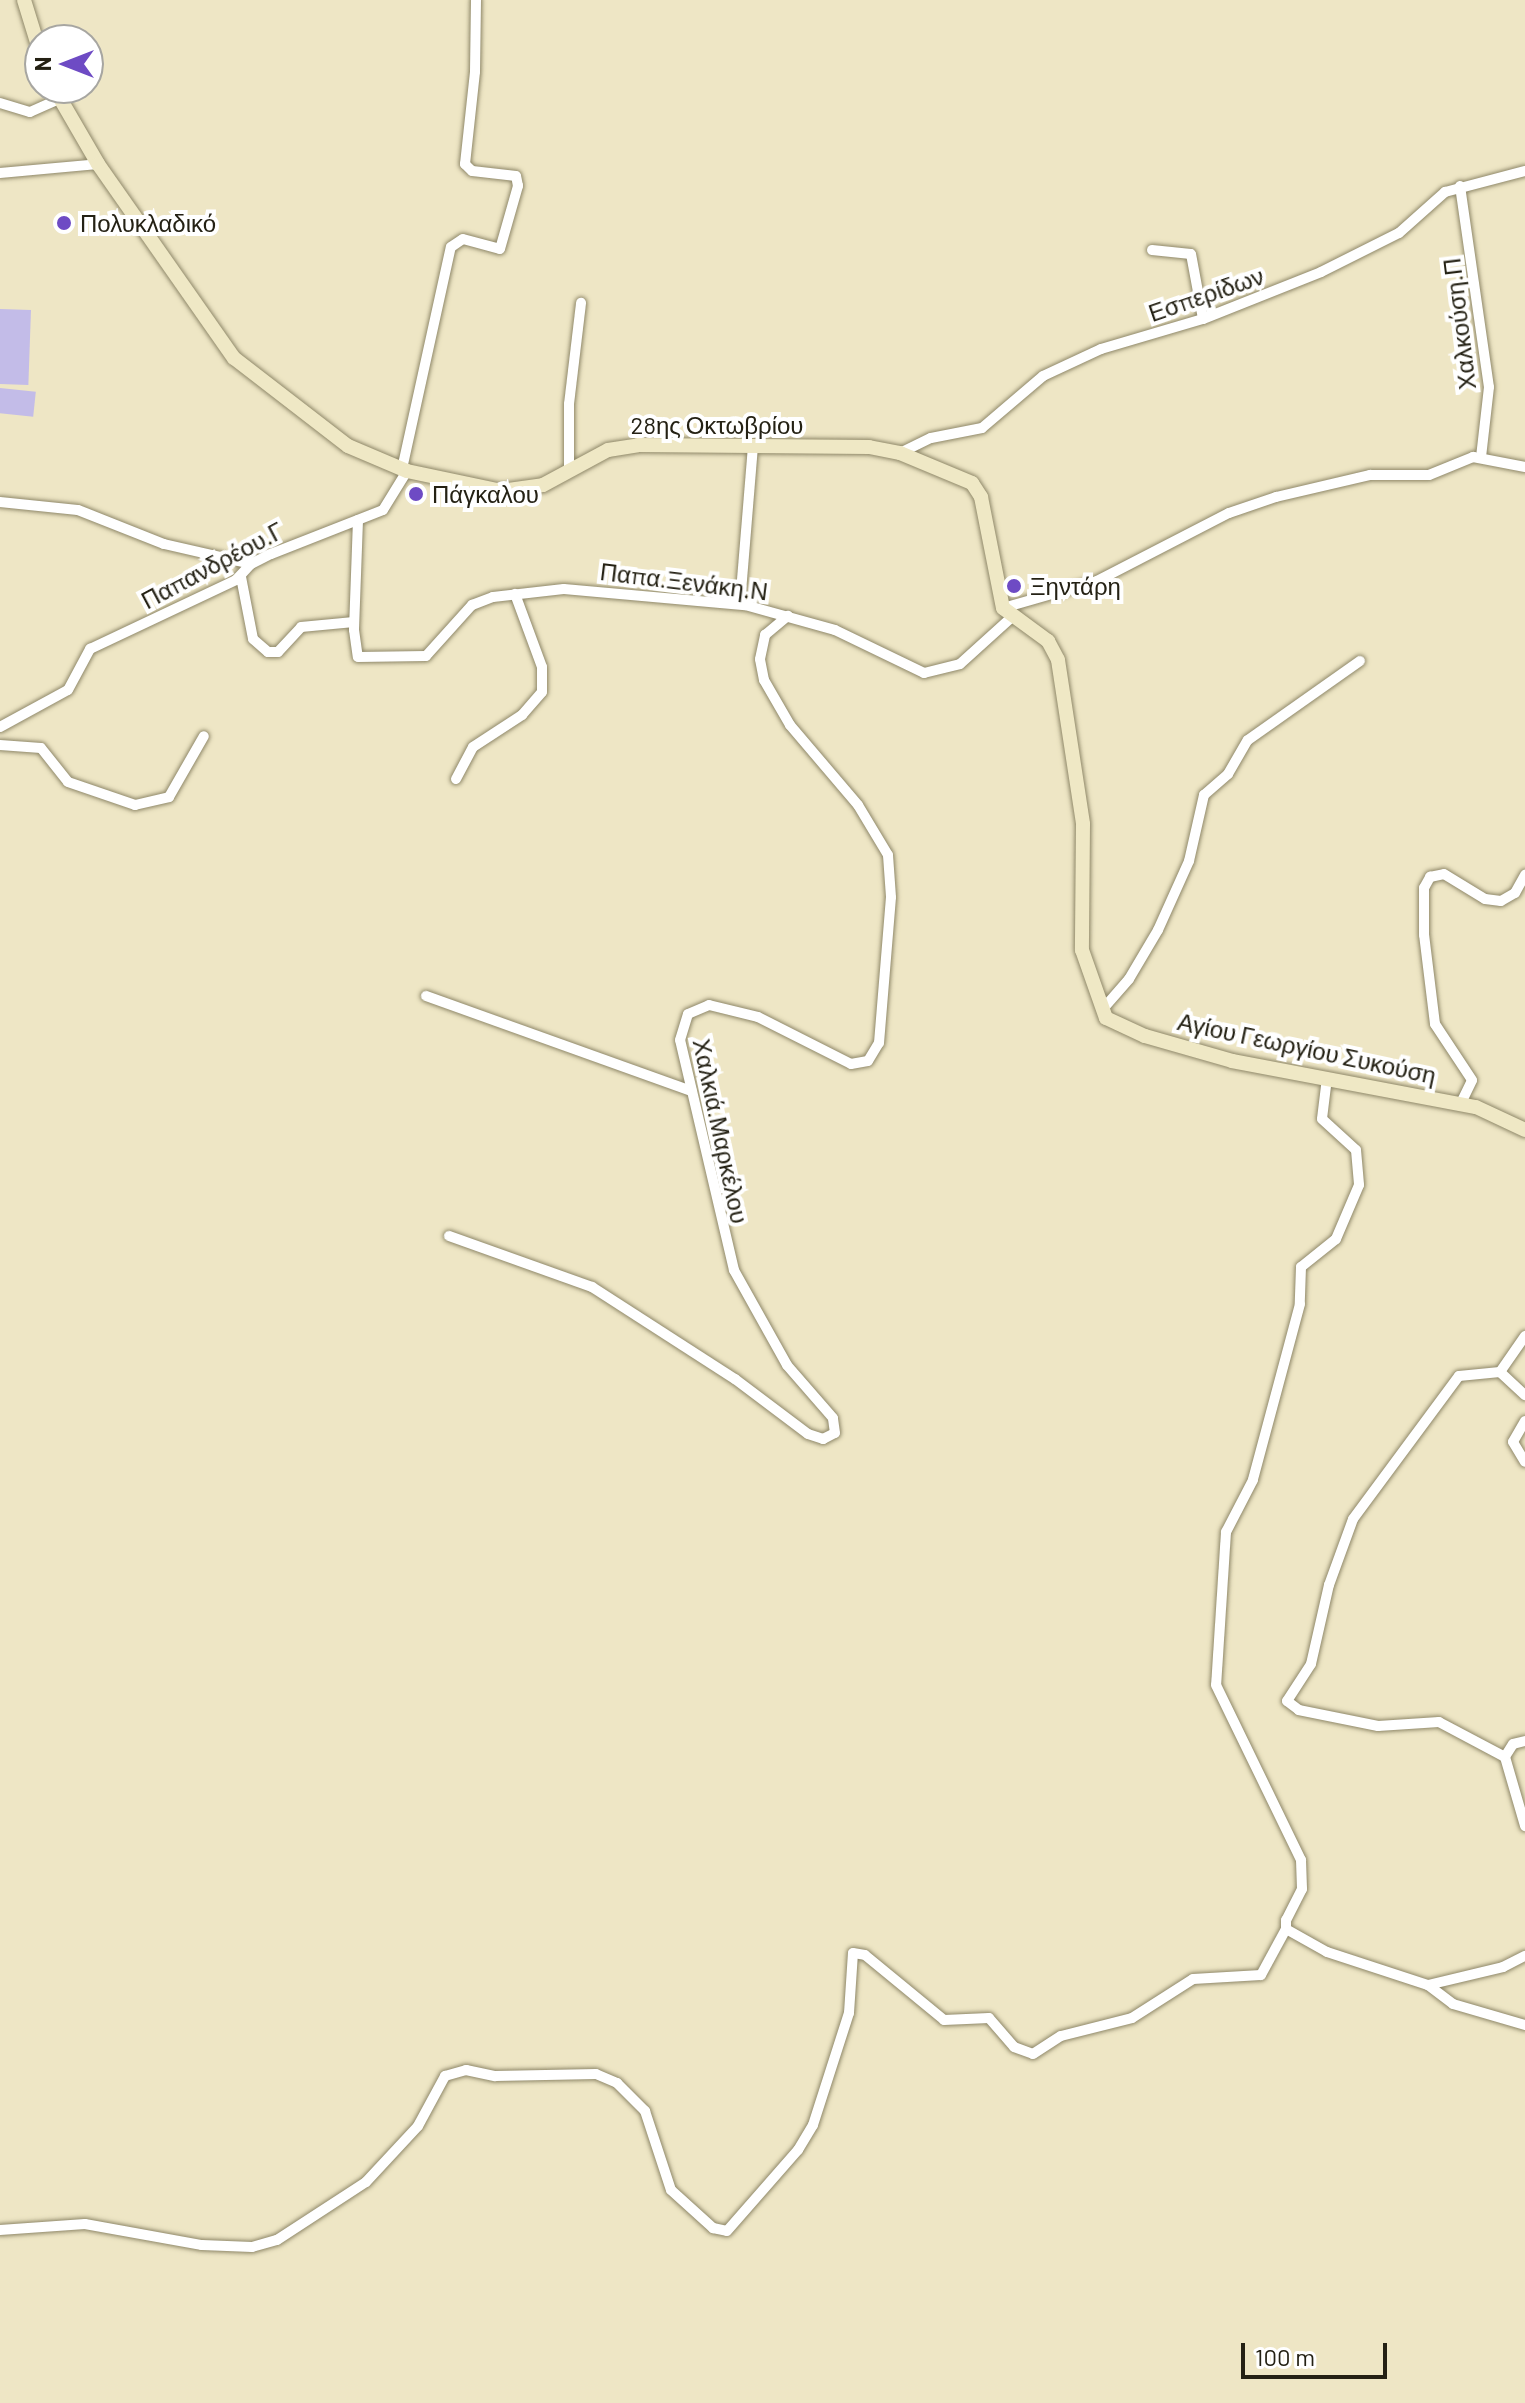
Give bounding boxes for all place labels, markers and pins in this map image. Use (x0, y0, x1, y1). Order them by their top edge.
place label: Πολυκλαδικό (80, 209, 216, 237)
marker: Πολυκλαδικό (55, 214, 73, 232)
place label: Πάγκαλου (432, 480, 539, 508)
marker: Πάγκαλου (407, 485, 425, 503)
place label: Ξηντάρη (1030, 572, 1121, 600)
marker: Ξηντάρη (1005, 577, 1023, 595)

